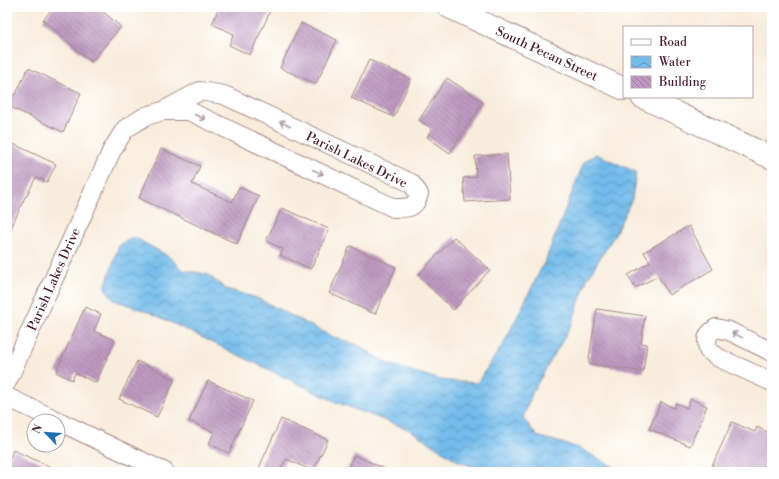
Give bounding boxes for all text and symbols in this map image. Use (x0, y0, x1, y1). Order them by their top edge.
street label: South Pecan Street (493, 23, 601, 85)
legend (623, 26, 753, 98)
text: Road (659, 35, 687, 50)
text: Water (658, 55, 691, 70)
text: Building (658, 75, 707, 90)
one-way arrow (194, 114, 206, 121)
one-way arrow (279, 120, 291, 127)
street label: Parish Lakes Drive (303, 128, 410, 192)
one-way arrow (312, 169, 324, 176)
street label: Parish Lakes Drive (24, 225, 84, 333)
one-way arrow (731, 331, 743, 338)
north arrow (26, 413, 66, 453)
text: N (30, 422, 46, 436)

